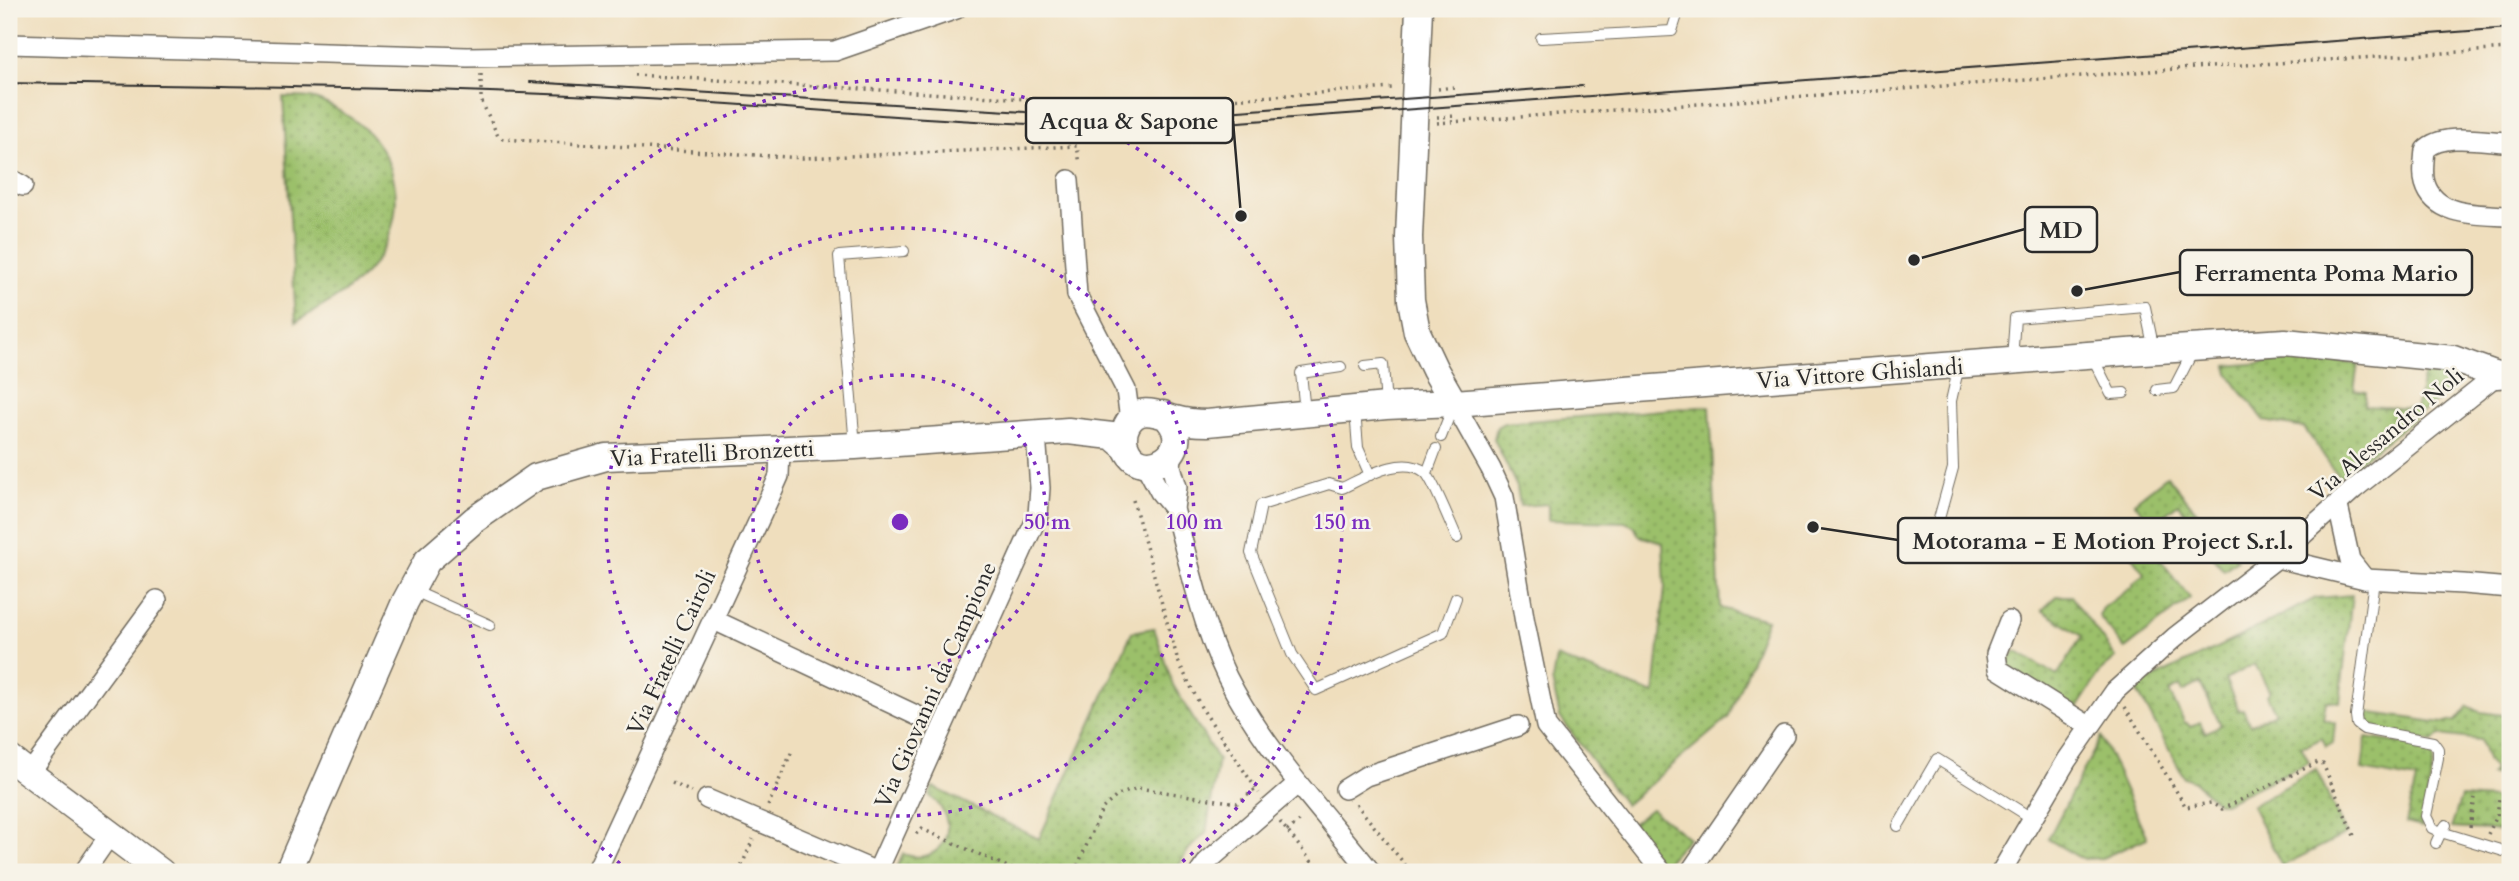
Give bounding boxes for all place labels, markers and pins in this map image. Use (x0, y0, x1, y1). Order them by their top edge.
callout: Acqua & Sapone (1026, 98, 1233, 143)
callout: MD (2025, 207, 2097, 252)
callout: Ferramenta Poma Mario (2180, 250, 2472, 295)
centre of rings (888, 510, 912, 534)
callout: Motorama - E Motion Project S.r.l. (1898, 518, 2307, 563)

